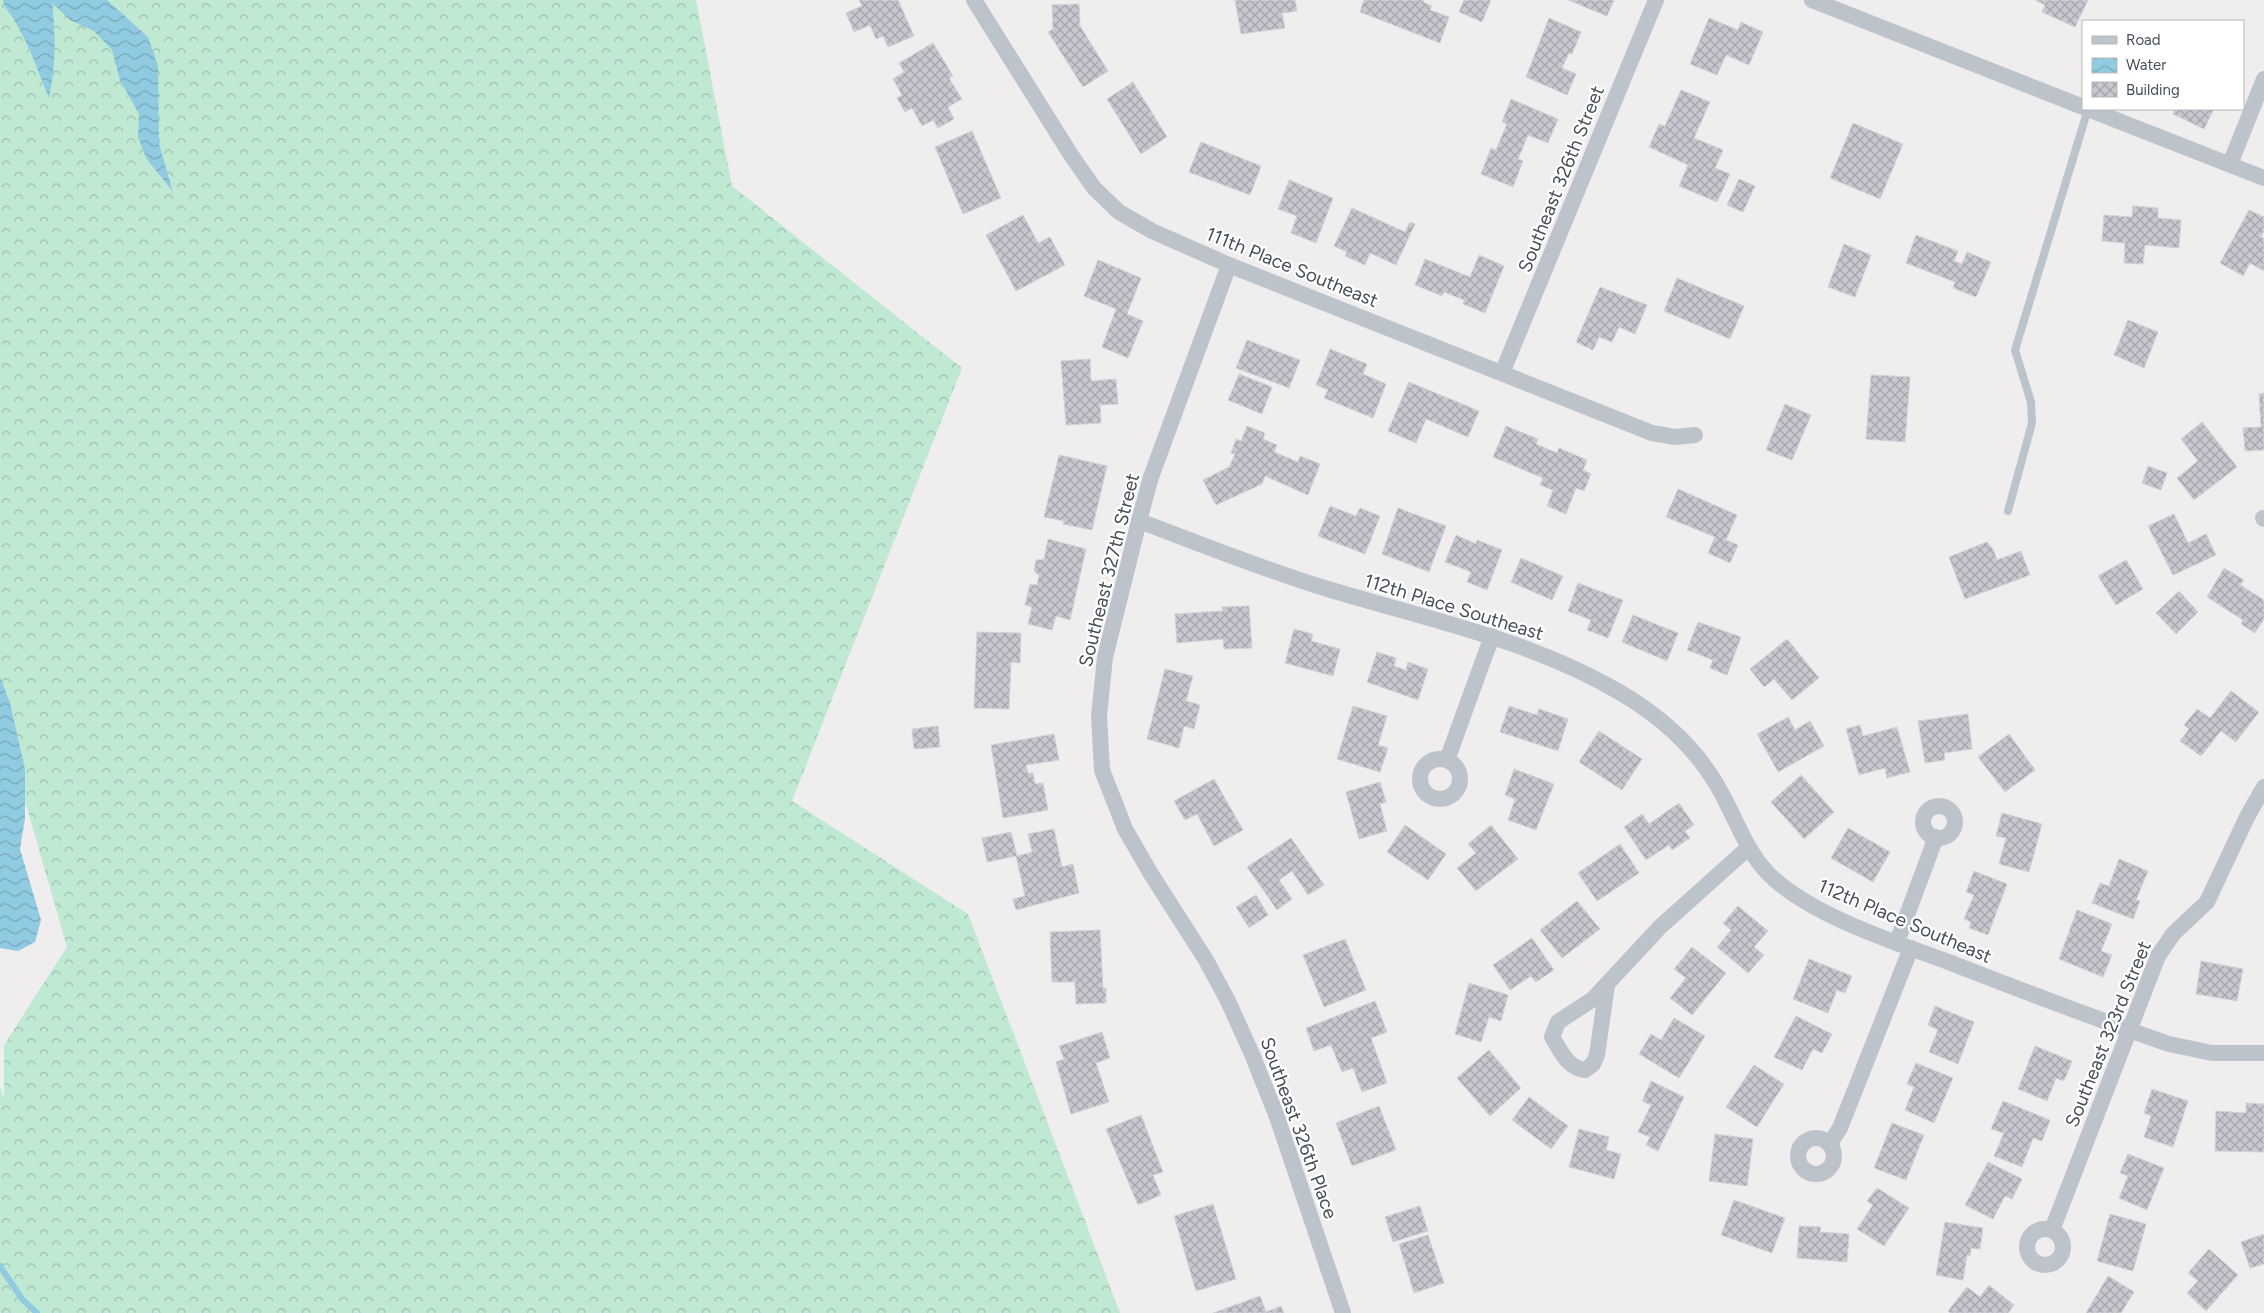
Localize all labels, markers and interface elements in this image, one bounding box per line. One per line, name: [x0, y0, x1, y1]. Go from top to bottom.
legend: [2082, 20, 2244, 110]
text: Road: [2126, 31, 2161, 49]
text: Water: [2126, 56, 2166, 74]
text: Building: [2126, 81, 2180, 99]
street label: Southeast 326th Street: [1513, 82, 1609, 276]
street label: 111th Place Southeast: [1203, 222, 1381, 312]
street label: Southeast 327th Street: [1074, 471, 1144, 669]
street label: 112th Place Southeast: [1362, 569, 1546, 645]
street label: 112th Place Southeast: [1815, 874, 1995, 968]
street label: Southeast 323rd Street: [2060, 938, 2156, 1130]
street label: Southeast 326th Place: [1255, 1034, 1343, 1222]

